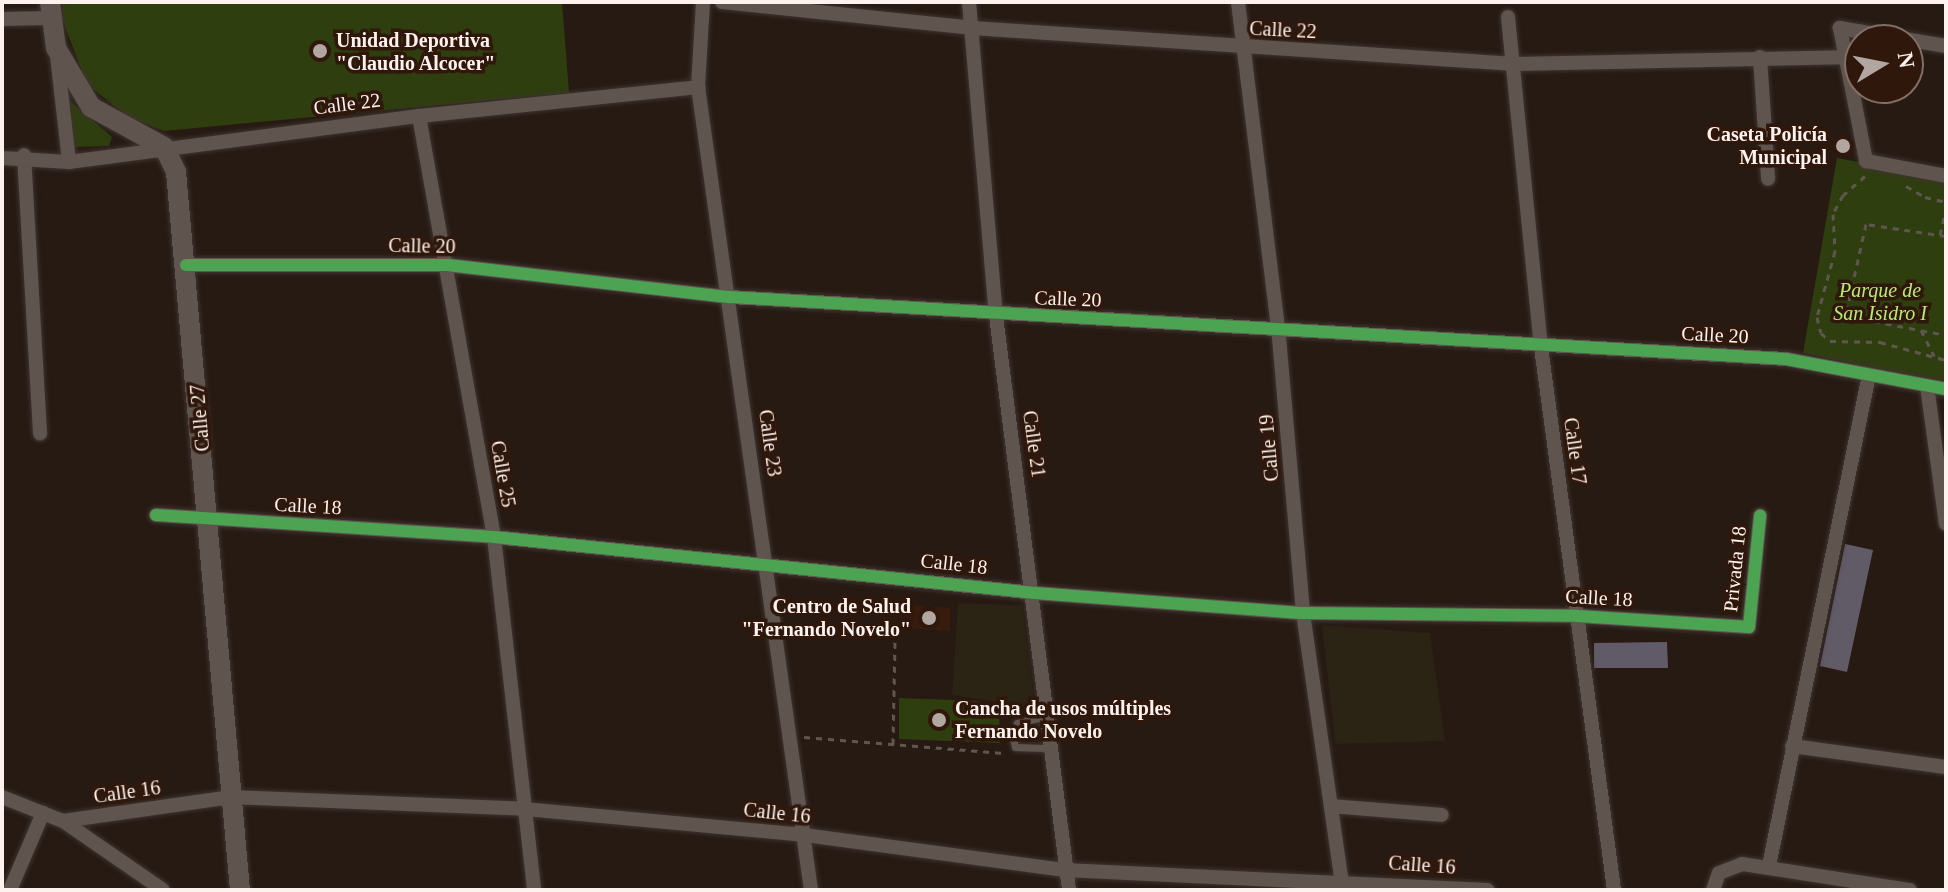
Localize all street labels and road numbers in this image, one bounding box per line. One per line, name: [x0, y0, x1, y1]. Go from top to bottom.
street label: Calle 22: [1249, 16, 1317, 44]
street label: Calle 22: [312, 88, 382, 120]
street label: Calle 20: [388, 233, 456, 259]
street label: Calle 20: [1034, 286, 1102, 312]
street label: Calle 20: [1681, 321, 1749, 349]
street label: Calle 27: [185, 383, 215, 453]
street label: Calle 23: [753, 408, 787, 478]
street label: Calle 21: [1017, 409, 1051, 479]
street label: Calle 19: [1254, 413, 1284, 483]
street label: Calle 17: [1558, 416, 1592, 486]
street label: Calle 25: [485, 439, 521, 509]
street label: Calle 18: [274, 492, 342, 520]
street label: Privada 18: [1719, 525, 1751, 613]
street label: Calle 18: [919, 549, 989, 579]
street label: Calle 18: [1565, 584, 1633, 612]
street label: Calle 16: [92, 775, 162, 809]
street label: Calle 16: [742, 798, 812, 828]
street label: Calle 16: [1388, 851, 1456, 879]

